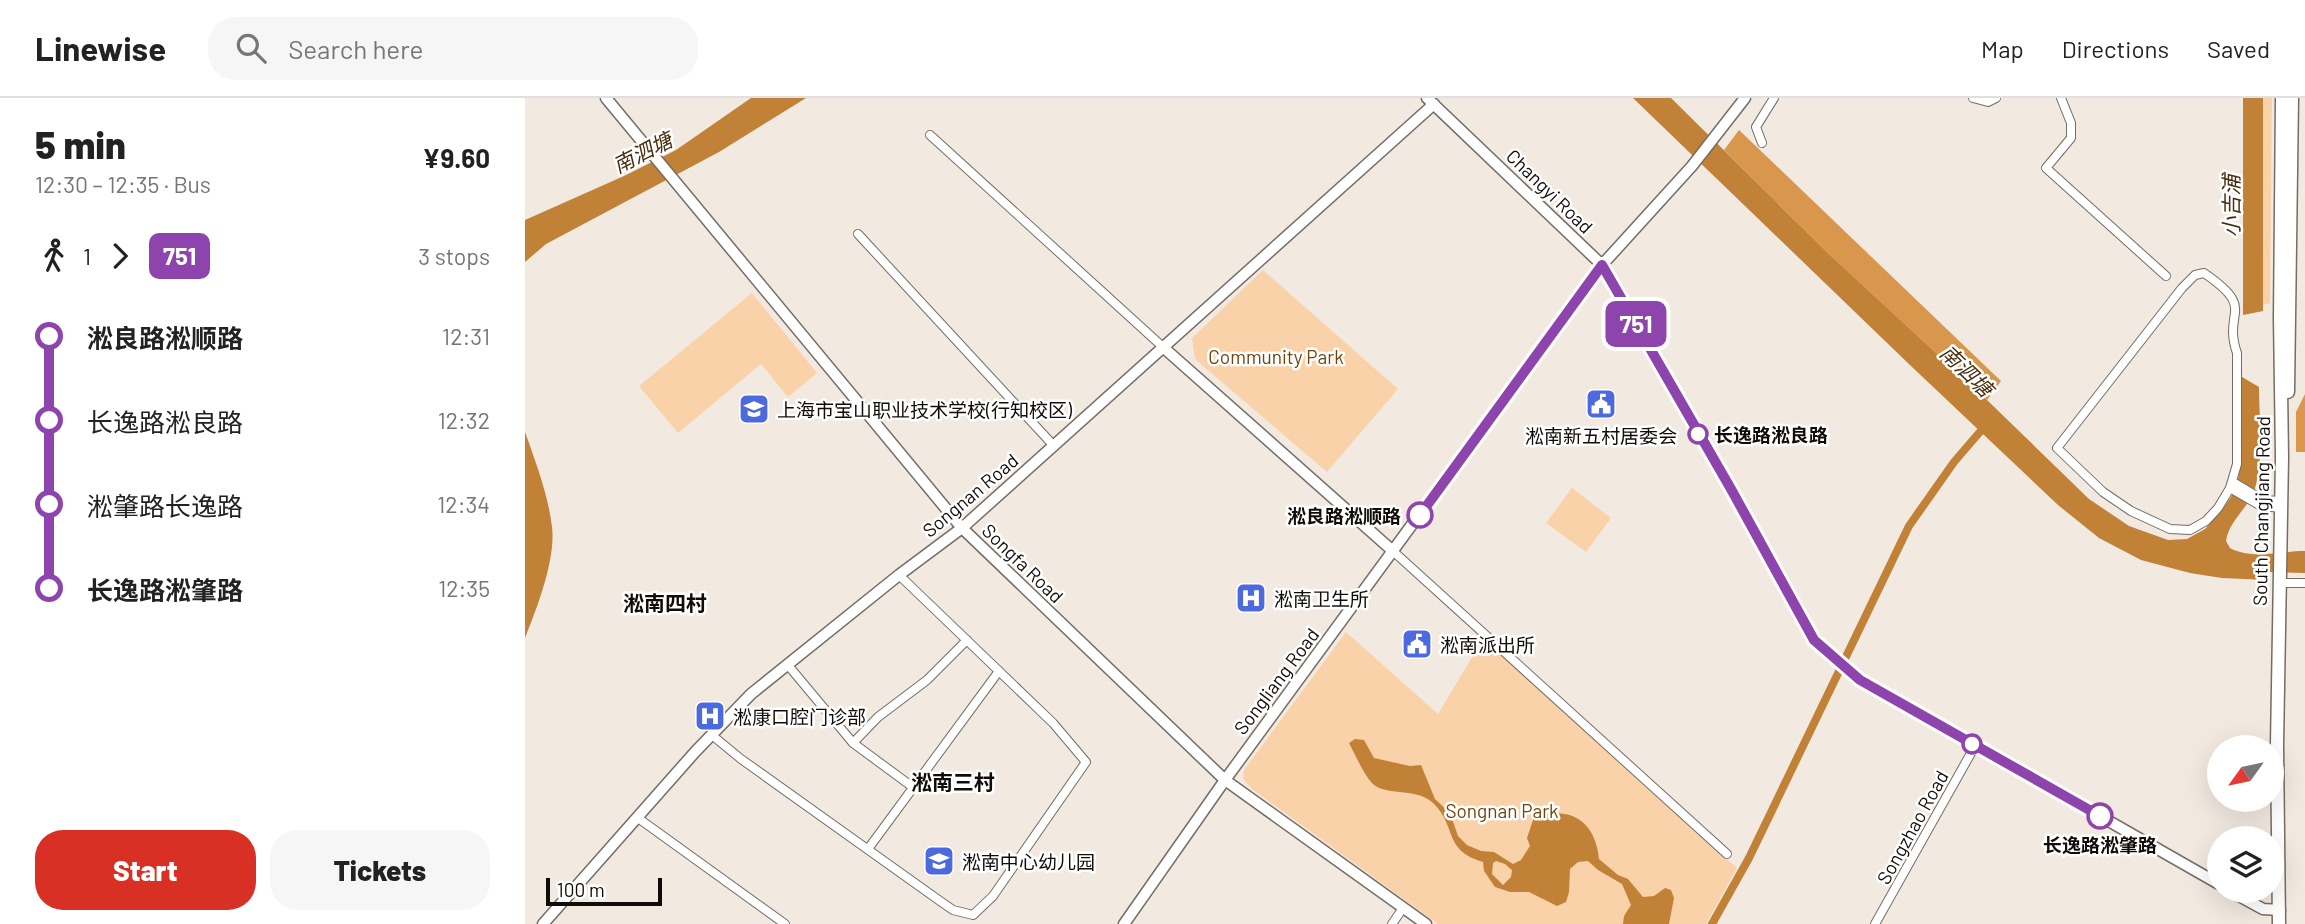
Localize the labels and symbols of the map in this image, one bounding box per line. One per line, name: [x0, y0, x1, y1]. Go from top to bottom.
water label: 南泗塘: [608, 125, 678, 177]
street label: Changyi Road: [1502, 144, 1598, 238]
water label: 小吉浦: [2218, 172, 2243, 238]
line badge: 751: [1596, 301, 1676, 347]
water label: 南泗塘: [1936, 339, 2001, 403]
park label: Community Park: [1208, 345, 1344, 368]
public building icon: 淞南新五村居委会: [1584, 387, 1618, 421]
school or university icon: 上海市宝山职业技术学校(行知校区): [737, 392, 771, 426]
place label: 上海市宝山职业技术学校(行知校区): [777, 398, 1073, 421]
street label: South Changjiang Road: [2248, 416, 2274, 606]
place label: 长逸路淞良路: [1714, 423, 1828, 446]
place label: 淞南新五村居委会: [1525, 424, 1677, 447]
marker: 长逸路淞良路: [1688, 424, 1708, 444]
street label: Songnan Road: [917, 448, 1023, 542]
marker: 淞良路淞顺路: [1407, 502, 1433, 528]
place label: 淞良路淞顺路: [1287, 504, 1401, 527]
street label: Songfa Road: [978, 519, 1068, 607]
hospital icon: 淞南卫生所: [1234, 581, 1268, 615]
place label: 淞南卫生所: [1274, 587, 1369, 610]
district label: 淞南四村: [623, 590, 707, 615]
street label: Songliang Road: [1229, 623, 1323, 739]
public building icon: 淞南派出所: [1400, 627, 1434, 661]
place label: 淞南派出所: [1440, 633, 1535, 656]
hospital icon: 淞康口腔门诊部: [693, 699, 727, 733]
place label: 淞康口腔门诊部: [733, 705, 866, 728]
unlabelled marker: [1962, 734, 1982, 754]
north arrow: [2207, 735, 2284, 812]
street label: Songzhao Road: [1871, 766, 1953, 888]
district label: 淞南三村: [911, 769, 995, 794]
park label: Songnan Park: [1445, 799, 1559, 822]
marker: 长逸路淞肇路: [2087, 803, 2113, 829]
place label: 长逸路淞肇路: [2043, 833, 2157, 856]
school or university icon: 淞南中心幼儿园: [922, 844, 956, 878]
place label: 淞南中心幼儿园: [962, 850, 1095, 873]
scale bar: [546, 875, 661, 907]

